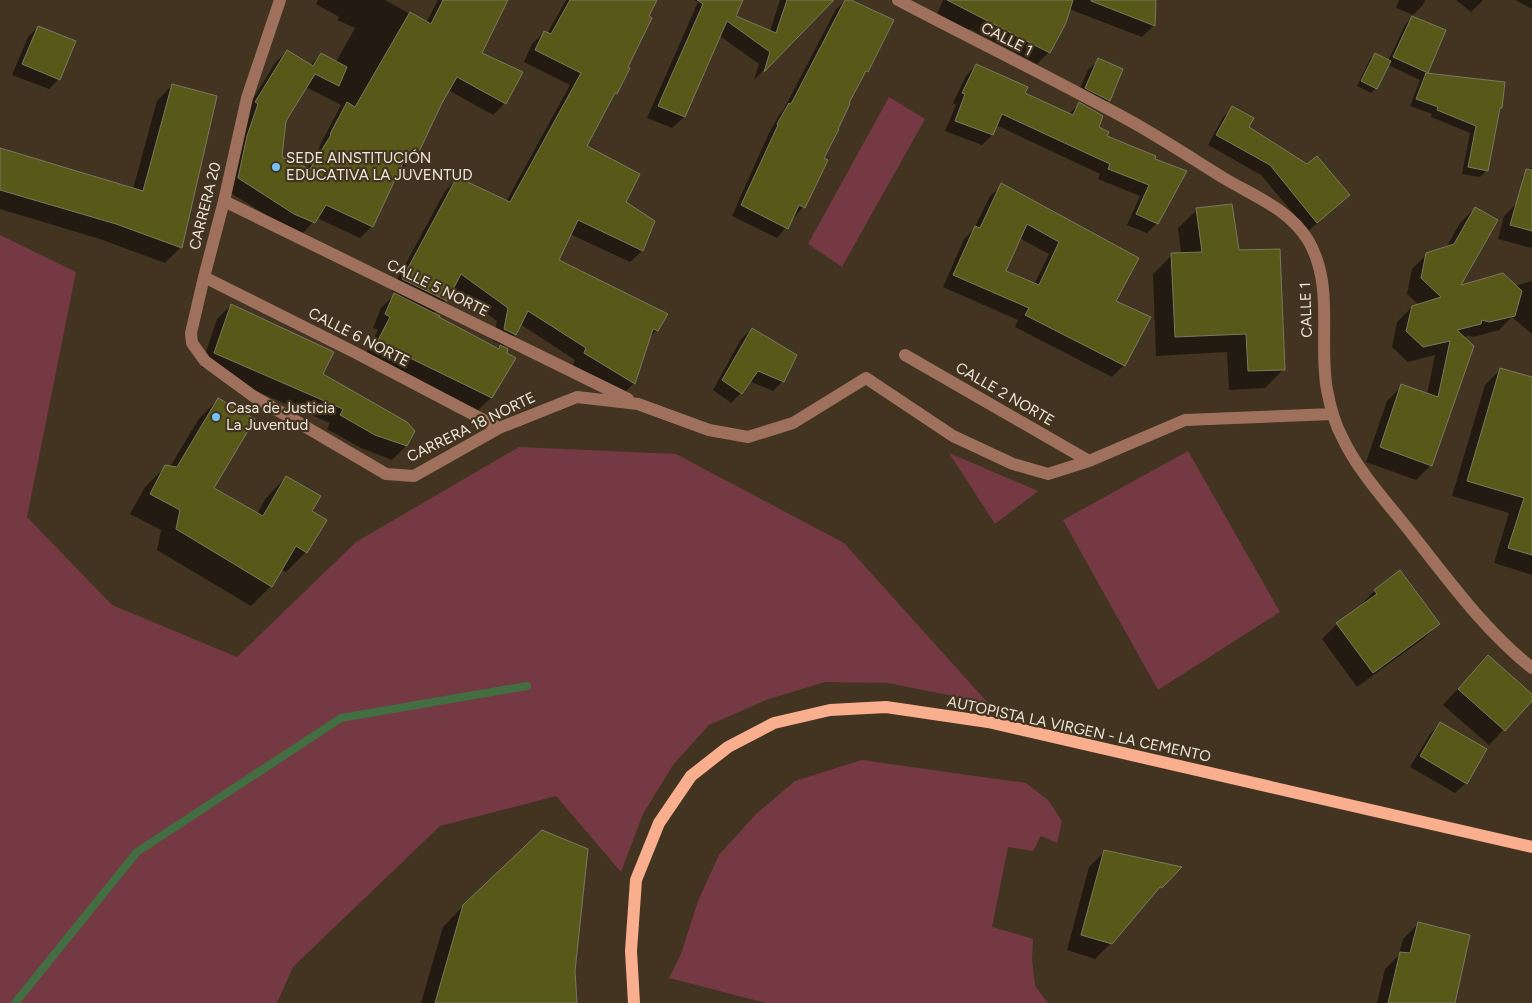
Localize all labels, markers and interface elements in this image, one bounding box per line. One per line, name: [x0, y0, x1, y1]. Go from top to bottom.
street label: CALLE 1: [978, 18, 1036, 60]
place label: SEDE AINSTITUCIÓN EDUCATIVA LA JUVENTUD: [286, 149, 472, 184]
street label: CARRERA 20: [185, 160, 225, 252]
marker: SEDE AINSTITUCIÓN EDUCATIVA LA JUVENTUD: [270, 161, 282, 173]
street label: CALLE 5 NORTE: [384, 256, 492, 320]
street label: CALLE 1: [1296, 282, 1316, 338]
street label: CALLE 6 NORTE: [305, 304, 413, 370]
street label: CALLE 2 NORTE: [952, 358, 1058, 430]
street label: CARRERA 18 NORTE: [404, 388, 538, 466]
place label: Casa de Justicia La Juventud: [226, 399, 335, 434]
marker: Casa de Justicia La Juventud: [210, 411, 222, 423]
street label: AUTOPISTA LA VIRGEN - LA CEMENTO: [945, 692, 1213, 766]

